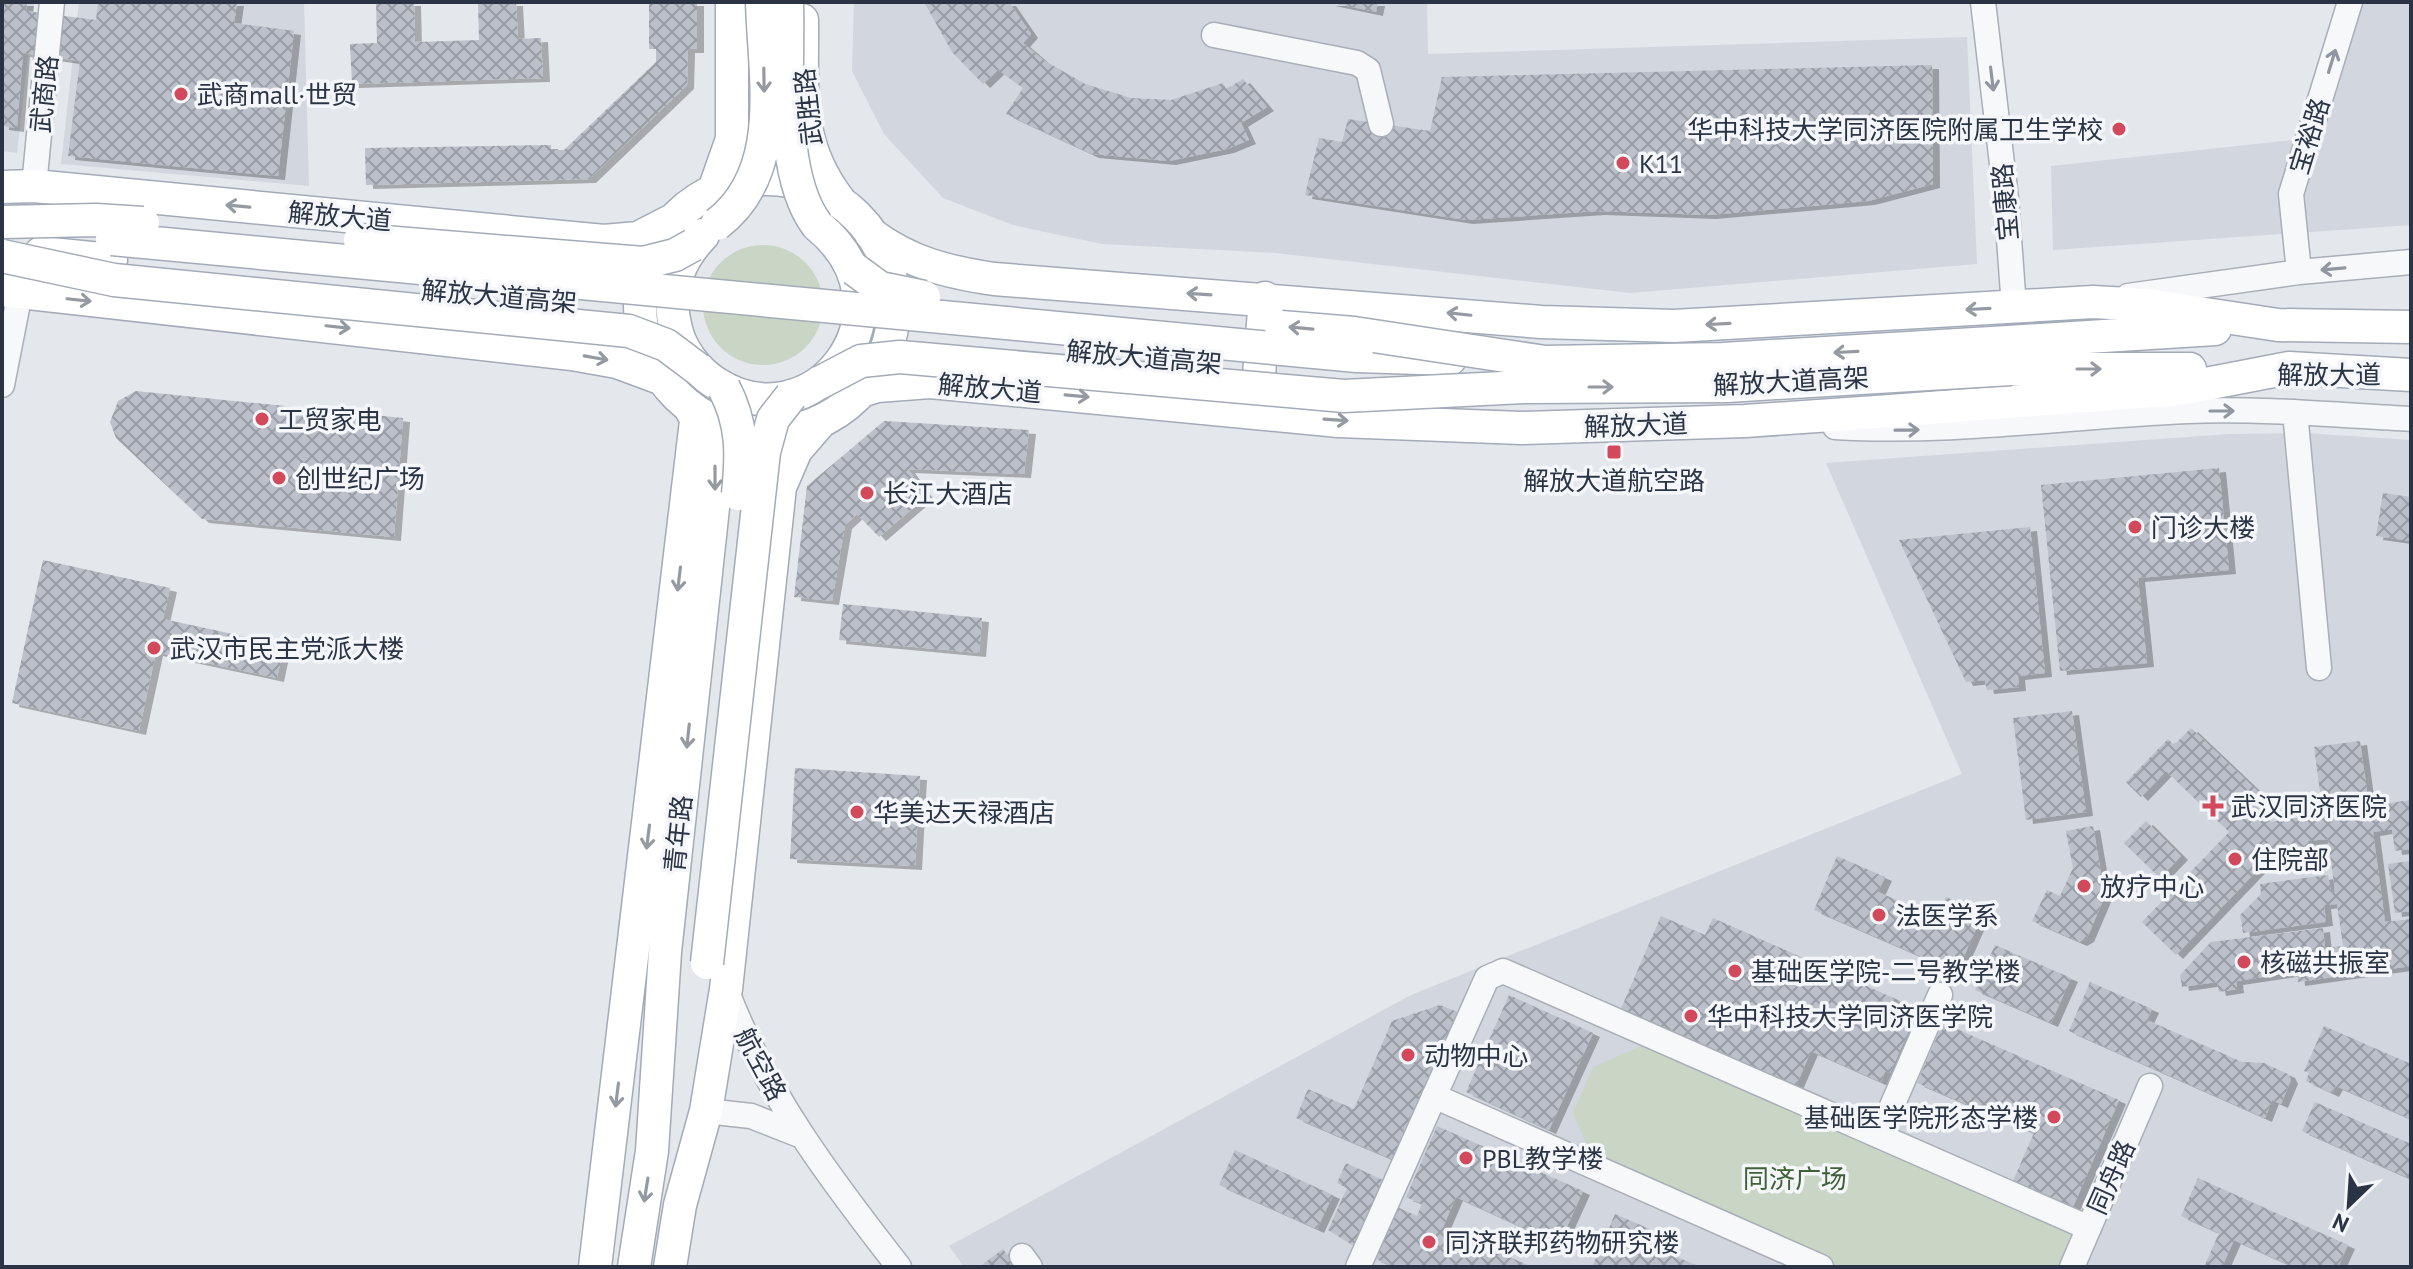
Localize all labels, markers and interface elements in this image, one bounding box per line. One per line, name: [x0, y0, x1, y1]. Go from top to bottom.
one-way arrow: [2326, 49, 2340, 74]
street label: 武商路: [24, 53, 64, 135]
one-way arrow: [756, 66, 771, 93]
street label: 武胜路: [788, 66, 828, 148]
one-way arrow: [1985, 66, 2000, 92]
place label: 武商mall·世贸: [197, 78, 357, 111]
marker: 武商mall·世贸: [172, 85, 190, 103]
street label: 宝裕路: [2282, 94, 2336, 178]
place label: 华中科技大学同济医院附属卫生学校: [1687, 113, 2103, 146]
marker: 华中科技大学同济医院附属卫生学校: [2110, 120, 2128, 138]
place label: K11: [1639, 147, 1683, 180]
marker: K11: [1614, 154, 1632, 172]
street label: 宝康路: [1985, 162, 2025, 242]
street label: 解放大道: [287, 195, 393, 237]
one-way arrow: [225, 198, 252, 213]
one-way arrow: [2320, 262, 2347, 277]
street label: 解放大道高架: [420, 273, 578, 319]
one-way arrow: [1186, 286, 1213, 301]
one-way arrow: [65, 292, 92, 307]
one-way arrow: [1965, 302, 1992, 317]
one-way arrow: [1446, 306, 1473, 321]
one-way arrow: [1705, 317, 1732, 332]
one-way arrow: [324, 320, 351, 335]
one-way arrow: [1288, 321, 1315, 336]
street label: 解放大道高架: [1065, 334, 1223, 380]
one-way arrow: [1833, 345, 1860, 360]
one-way arrow: [583, 352, 608, 367]
street label: 解放大道: [2277, 358, 2381, 391]
street label: 解放大道高架: [1712, 360, 1870, 402]
one-way arrow: [2075, 361, 2102, 377]
street label: 解放大道: [937, 367, 1043, 409]
one-way arrow: [1587, 379, 1614, 395]
one-way arrow: [1064, 389, 1090, 404]
place label: 工贸家电: [278, 403, 382, 436]
one-way arrow: [2208, 403, 2235, 419]
street label: 解放大道: [1583, 407, 1689, 443]
marker: 工贸家电: [253, 410, 271, 428]
one-way arrow: [1322, 413, 1349, 428]
one-way arrow: [1893, 422, 1920, 437]
marker: 解放大道航空路: [1605, 443, 1623, 461]
place label: 创世纪广场: [295, 462, 425, 495]
one-way arrow: [707, 464, 723, 491]
place label: 解放大道航空路: [1523, 464, 1705, 497]
marker: 创世纪广场: [270, 469, 288, 487]
place label: 长江大酒店: [883, 477, 1013, 510]
marker: 长江大酒店: [858, 484, 876, 502]
place label: 门诊大楼: [2151, 511, 2255, 544]
marker: 门诊大楼: [2126, 518, 2144, 536]
one-way arrow: [671, 566, 686, 591]
place label: 武汉市民主党派大楼: [170, 632, 404, 665]
marker: 武汉市民主党派大楼: [145, 639, 163, 657]
one-way arrow: [681, 722, 696, 749]
place label: 武汉同济医院: [2231, 790, 2387, 823]
street label: 青年路: [658, 793, 698, 875]
marker: 武汉同济医院: [2202, 795, 2224, 817]
place label: 华美达天禄酒店: [873, 796, 1055, 829]
marker: 华美达天禄酒店: [848, 803, 866, 821]
one-way arrow: [640, 824, 655, 849]
place label: 住院部: [2251, 843, 2329, 876]
marker: 住院部: [2226, 850, 2244, 868]
place label: 放疗中心: [2100, 870, 2204, 903]
marker: 放疗中心: [2075, 877, 2093, 895]
place label: 法医学系: [1895, 899, 1999, 932]
marker: 法医学系: [1870, 906, 1888, 924]
place label: 核磁共振室: [2260, 946, 2390, 979]
marker: 核磁共振室: [2235, 953, 2253, 971]
place label: 基础医学院-二号教学楼: [1751, 955, 2020, 988]
marker: 基础医学院-二号教学楼: [1726, 962, 1744, 980]
place label: 华中科技大学同济医学院: [1707, 1000, 1993, 1033]
marker: 华中科技大学同济医学院: [1682, 1007, 1700, 1025]
street label: 航空路: [728, 1022, 794, 1106]
place label: 动物中心: [1424, 1039, 1528, 1072]
marker: 动物中心: [1399, 1046, 1417, 1064]
one-way arrow: [609, 1081, 624, 1108]
place label: 基础医学院形态学楼: [1804, 1101, 2038, 1134]
marker: 基础医学院形态学楼: [2045, 1108, 2063, 1126]
street label: 同舟路: [2080, 1135, 2142, 1219]
place label: PBL教学楼: [1482, 1142, 1603, 1175]
marker: PBL教学楼: [1457, 1149, 1475, 1167]
park label: 同济广场: [1743, 1162, 1847, 1195]
north arrow: [2309, 1165, 2389, 1245]
one-way arrow: [638, 1177, 653, 1202]
text: N: [2328, 1207, 2353, 1239]
place label: 同济联邦药物研究楼: [1445, 1226, 1679, 1259]
marker: 同济联邦药物研究楼: [1420, 1233, 1438, 1251]

